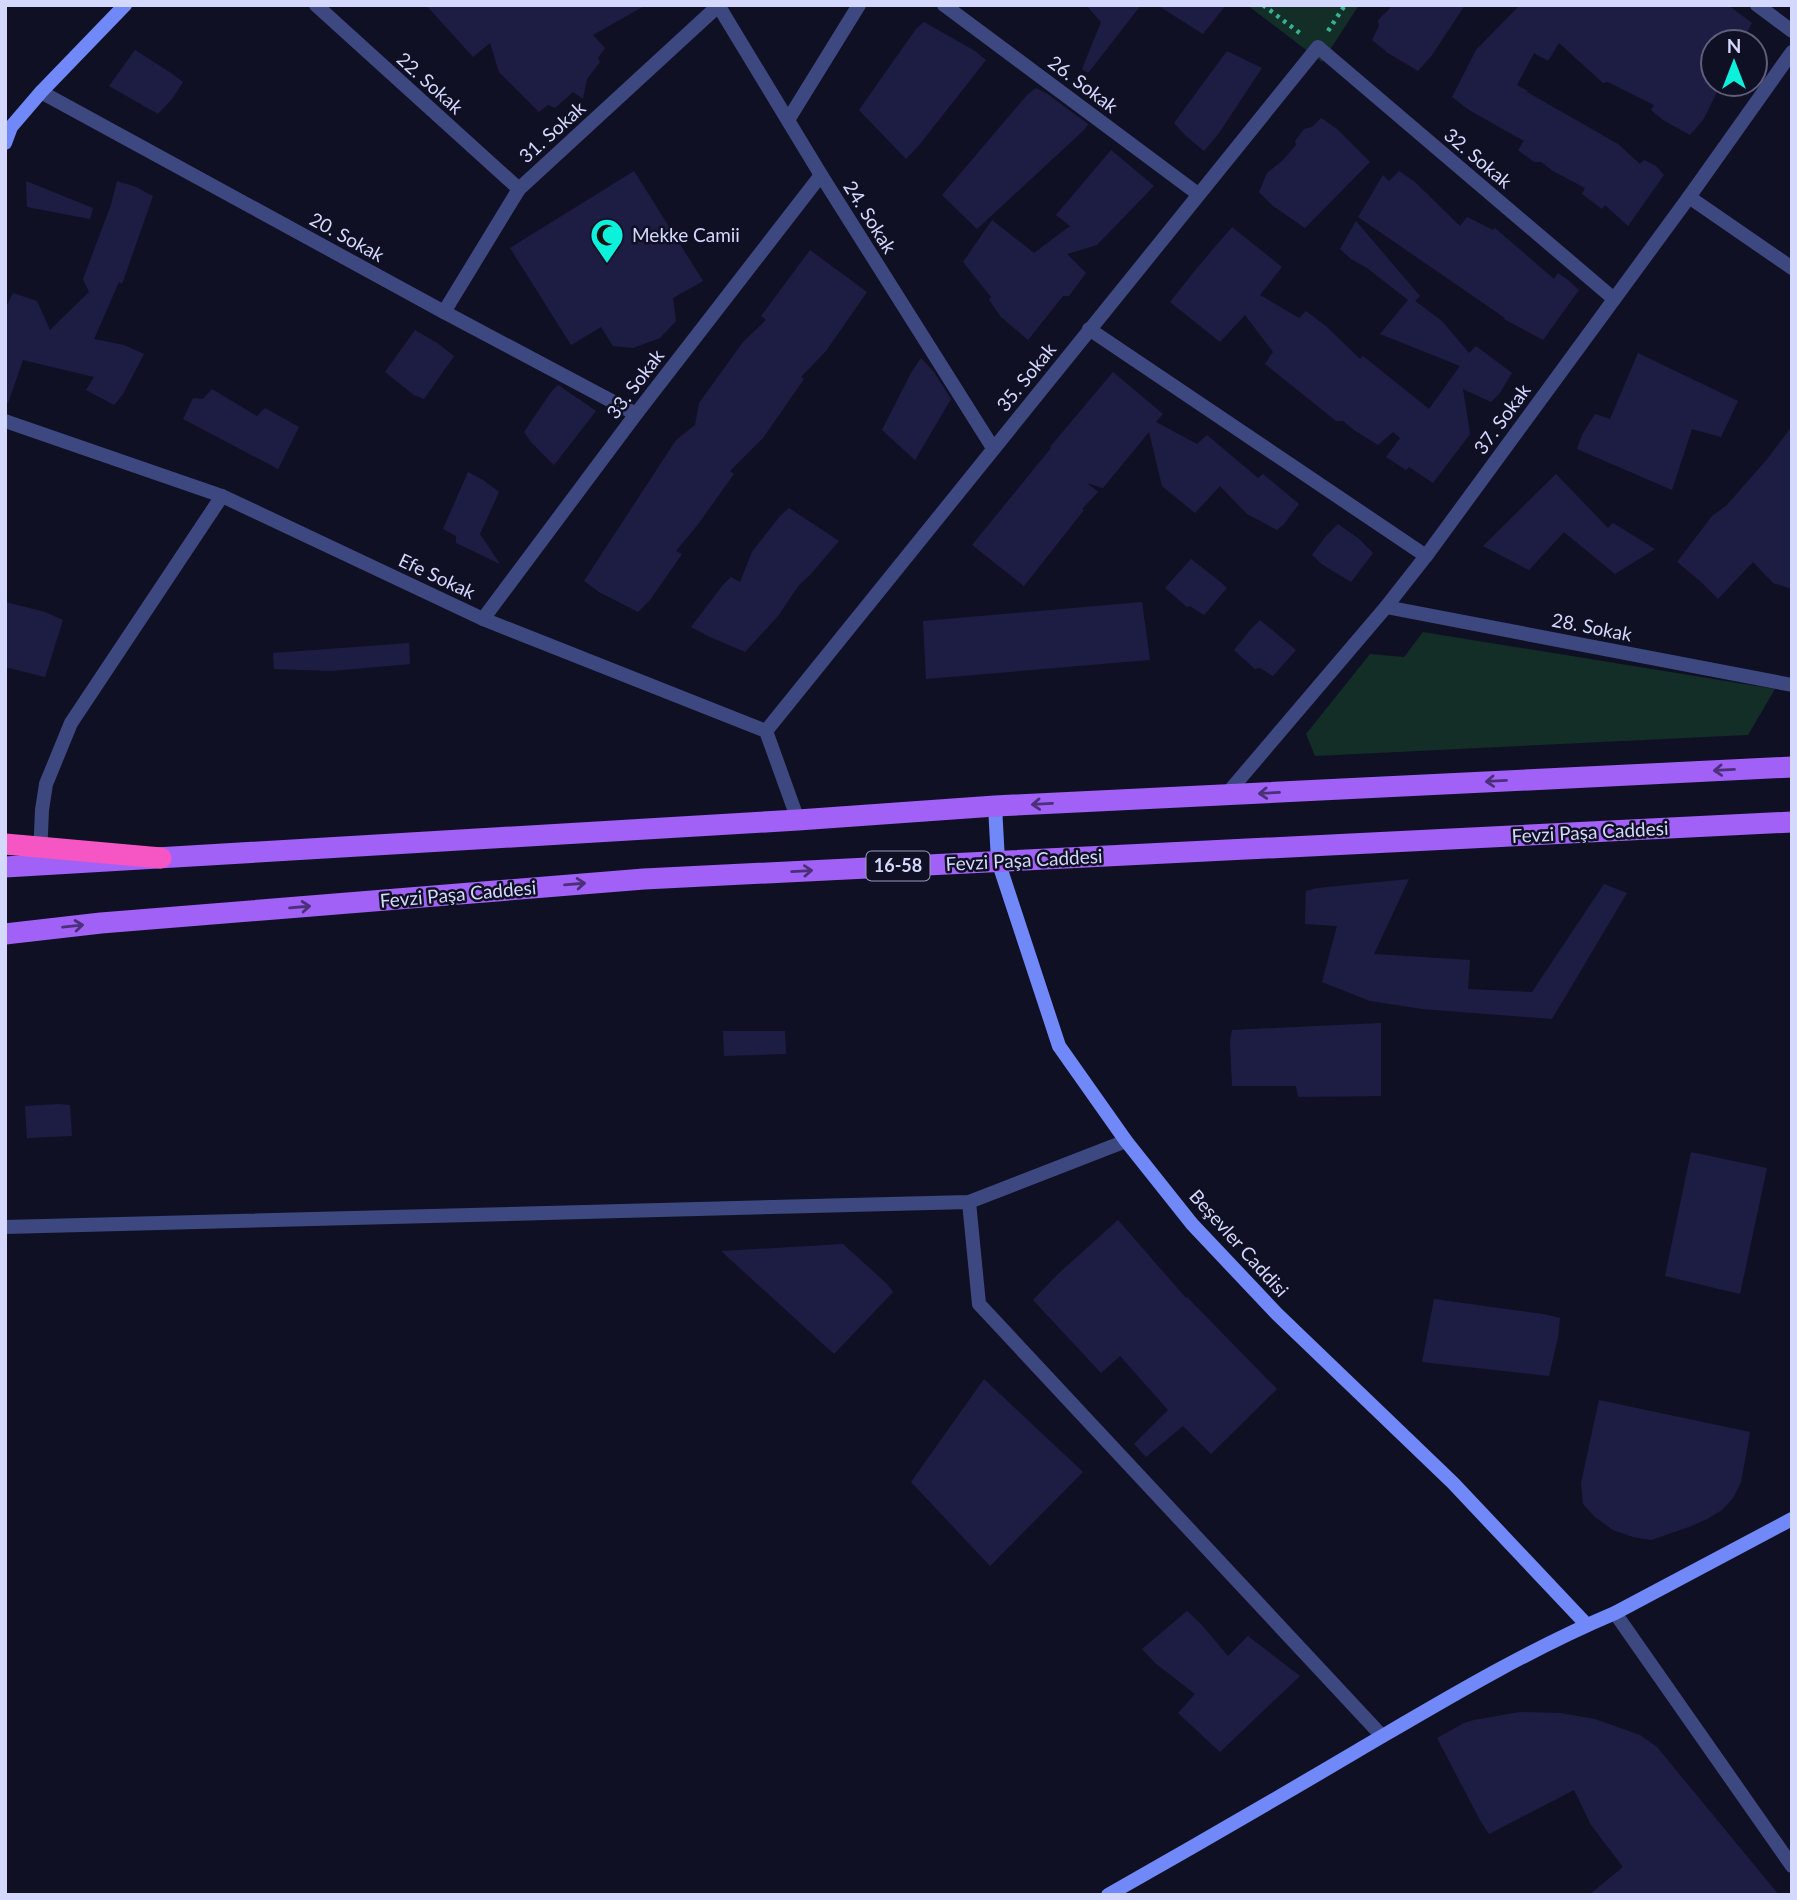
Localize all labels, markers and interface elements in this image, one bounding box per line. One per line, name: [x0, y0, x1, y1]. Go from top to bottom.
north arrow: [1699, 28, 1769, 98]
text: N: [1727, 34, 1741, 57]
street label: 22. Sokak: [392, 47, 468, 119]
street label: 26. Sokak: [1044, 50, 1123, 117]
street label: 31. Sokak: [514, 96, 590, 167]
street label: 32. Sokak: [1440, 123, 1517, 193]
street label: 24. Sokak: [839, 176, 902, 258]
street label: 20. Sokak: [306, 207, 389, 266]
mosque icon: Mekke Camii: [588, 216, 626, 265]
place label: Mekke Camii: [632, 223, 740, 246]
street label: 35. Sokak: [991, 338, 1060, 415]
street label: 33. Sokak: [601, 344, 668, 423]
street label: 37. Sokak: [1468, 379, 1535, 458]
street label: Efe Sokak: [395, 548, 479, 603]
street label: 28. Sokak: [1550, 607, 1634, 646]
one-way arrow: [1712, 764, 1735, 777]
one-way arrow: [1486, 775, 1508, 788]
one-way arrow: [1258, 786, 1281, 799]
one-way arrow: [1031, 798, 1054, 811]
street label: Fevzi Paşa Caddesi: [1511, 816, 1669, 847]
street label: Fevzi Paşa Caddesi: [945, 844, 1103, 875]
road number: 16-58: [866, 852, 930, 880]
one-way arrow: [791, 864, 813, 877]
street label: Fevzi Paşa Caddesi: [379, 875, 537, 912]
one-way arrow: [564, 877, 586, 890]
one-way arrow: [288, 900, 311, 913]
one-way arrow: [61, 920, 84, 933]
street label: Beşevler Caddisi: [1185, 1184, 1294, 1301]

